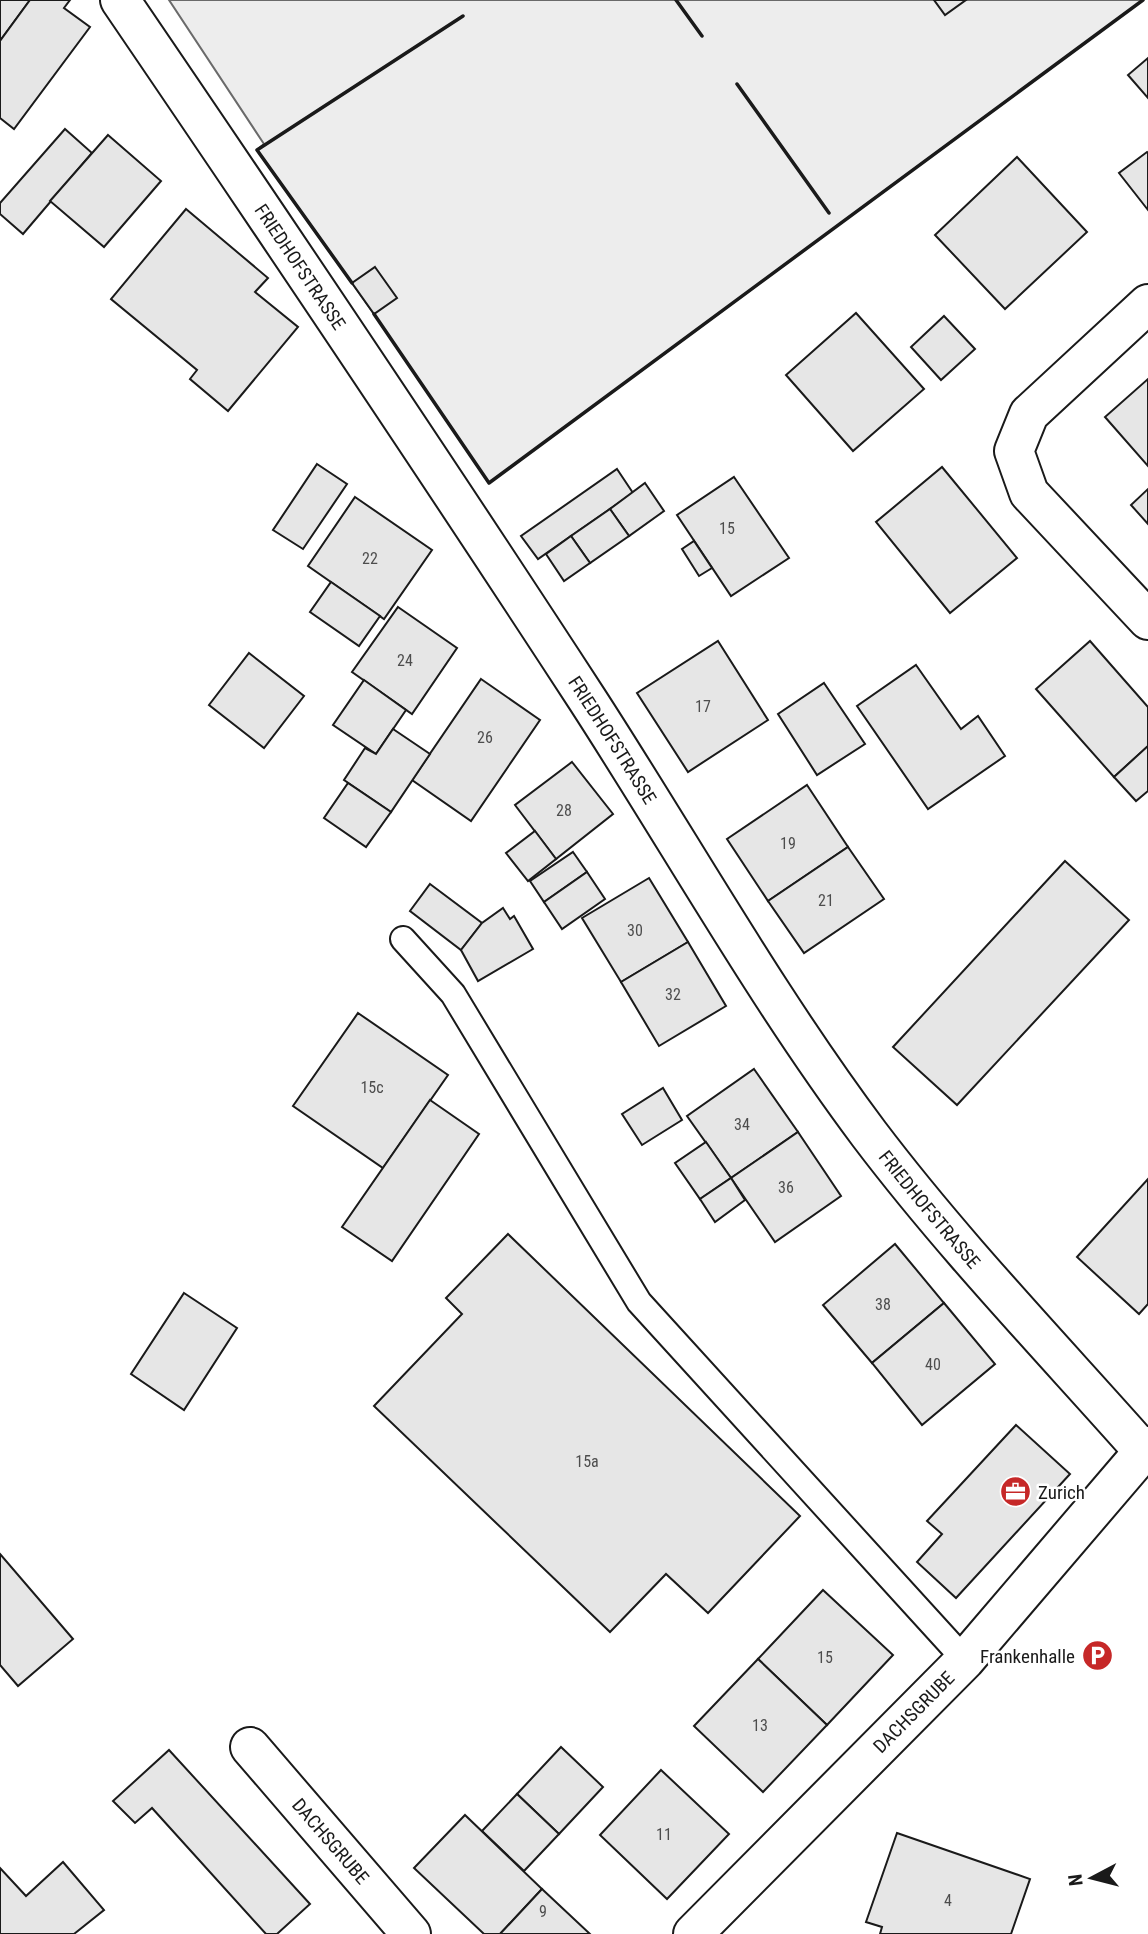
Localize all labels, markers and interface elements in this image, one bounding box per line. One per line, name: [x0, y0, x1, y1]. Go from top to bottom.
street label: FRIEDHOFSTRASSE: [250, 199, 351, 334]
house number: 15: [719, 519, 735, 538]
house number: 22: [362, 549, 378, 568]
house number: 24: [397, 651, 413, 670]
street label: FRIEDHOFSTRASSE: [564, 672, 662, 808]
house number: 17: [695, 697, 711, 716]
house number: 26: [477, 728, 493, 747]
house number: 28: [556, 801, 572, 820]
house number: 19: [780, 834, 796, 853]
house number: 21: [818, 891, 834, 910]
house number: 30: [627, 921, 643, 940]
house number: 32: [665, 985, 681, 1004]
house number: 15c: [360, 1078, 384, 1097]
house number: 34: [734, 1115, 750, 1134]
street label: FRIEDHOFSTRASSE: [874, 1146, 986, 1273]
house number: 36: [778, 1178, 794, 1197]
house number: 38: [875, 1295, 891, 1314]
house number: 40: [925, 1355, 941, 1374]
house number: 15a: [575, 1452, 599, 1471]
office icon: Zurich: [998, 1475, 1032, 1509]
place label: Zurich: [1038, 1481, 1085, 1504]
parking icon: Frankenhalle: [1081, 1639, 1115, 1673]
place label: Frankenhalle: [980, 1645, 1075, 1668]
house number: 15: [817, 1648, 833, 1667]
street label: DACHSGRUBE: [868, 1666, 959, 1758]
house number: 13: [752, 1716, 768, 1735]
street label: DACHSGRUBE: [288, 1793, 374, 1889]
house number: 11: [656, 1825, 672, 1844]
north arrow: [1057, 1843, 1127, 1913]
text: N: [1063, 1873, 1088, 1887]
house number: 4: [944, 1891, 952, 1910]
house number: 9: [539, 1902, 547, 1921]

